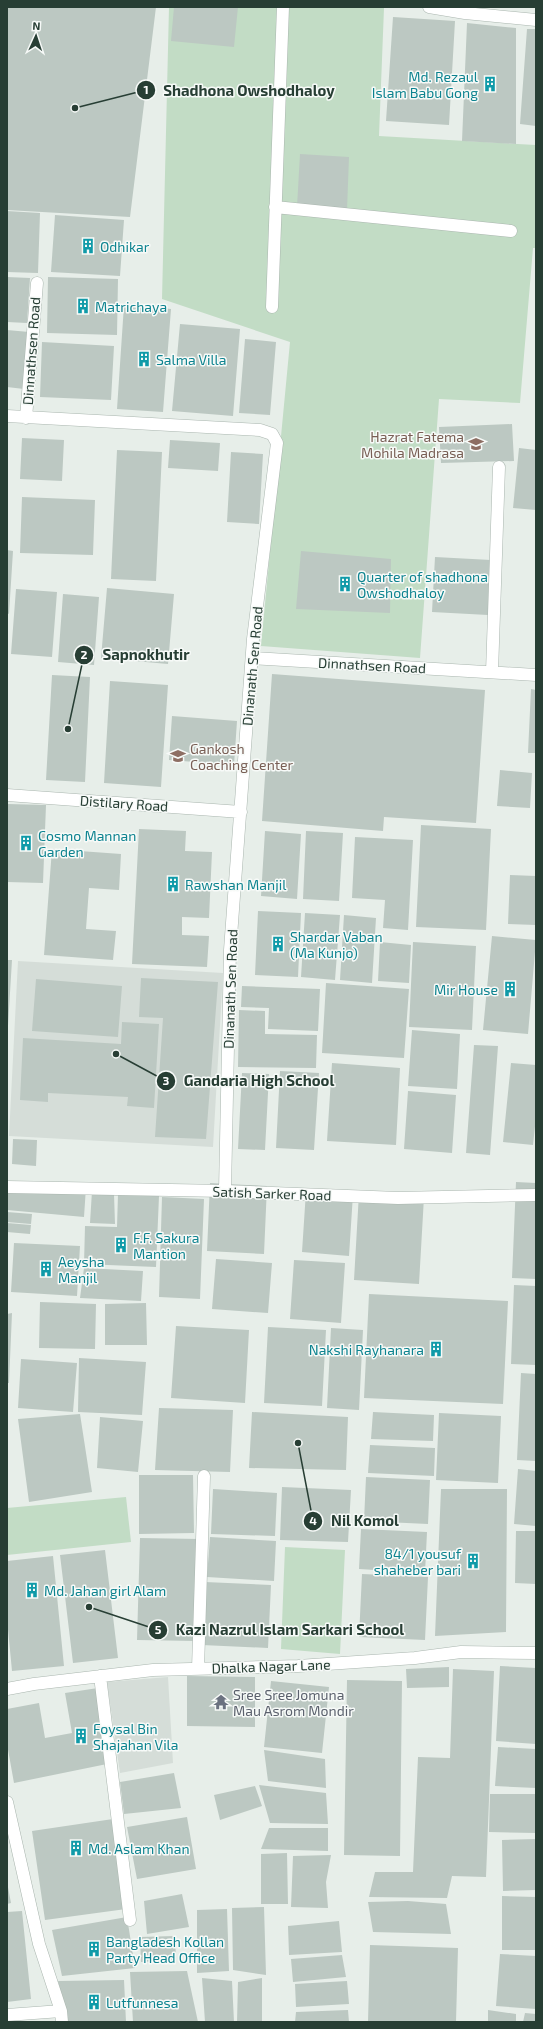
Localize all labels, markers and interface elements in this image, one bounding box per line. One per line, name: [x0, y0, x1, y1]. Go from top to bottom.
north arrow: [16, 16, 56, 56]
text: N: [32, 19, 41, 32]
place label: Md. Rezaul Islam Babu Gong: [372, 68, 479, 101]
building icon: Md. Rezaul Islam Babu Gong: [481, 75, 499, 93]
callout: Shadhona Owshodhaloy: [136, 77, 343, 104]
text: Shadhona Owshodhaloy: [163, 81, 335, 100]
text: 1: [143, 82, 149, 96]
building icon: Odhikar: [79, 237, 97, 255]
place label: Odhikar: [100, 238, 150, 255]
street label: Dinnathsen Road: [19, 296, 43, 406]
building icon: Matrichaya: [74, 297, 92, 315]
place label: Matrichaya: [95, 298, 167, 315]
building icon: Salma Villa: [135, 350, 153, 368]
place label: Salma Villa: [156, 351, 226, 368]
place label: Hazrat Fatema Mohila Madrasa: [361, 428, 464, 461]
school or university icon: Hazrat Fatema Mohila Madrasa: [467, 435, 485, 453]
place label: Quarter of shadhona Owshodhaloy: [357, 568, 488, 601]
building icon: Quarter of shadhona Owshodhaloy: [336, 575, 354, 593]
street label: Dinanath Sen Road: [238, 606, 266, 726]
callout: Sapnokhutir: [74, 641, 197, 668]
text: Sapnokhutir: [102, 645, 190, 663]
text: 2: [81, 647, 88, 661]
street label: Dinnathsen Road: [317, 654, 427, 676]
place label: Gankosh Coaching Center: [190, 740, 294, 773]
school or university icon: Gankosh Coaching Center: [169, 747, 187, 765]
street label: Distilary Road: [79, 791, 169, 815]
place label: Cosmo Mannan Garden: [38, 827, 136, 860]
building icon: Cosmo Mannan Garden: [17, 834, 35, 852]
building icon: Rawshan Manjil: [164, 875, 182, 893]
place label: Rawshan Manjil: [185, 876, 287, 893]
place label: Shardar Vaban (Ma Kunjo): [290, 928, 383, 961]
street label: Dinanath Sen Road: [219, 929, 241, 1049]
building icon: Shardar Vaban (Ma Kunjo): [269, 935, 287, 953]
building icon: Mir House: [501, 980, 519, 998]
place label: Mir House: [434, 981, 498, 998]
callout: Gandaria High School: [156, 1067, 343, 1094]
text: Gandaria High School: [184, 1071, 334, 1089]
text: 3: [163, 1073, 170, 1087]
street label: Satish Sarker Road: [212, 1182, 332, 1204]
place label: F.F. Sakura Mantion: [133, 1229, 199, 1262]
building icon: F.F. Sakura Mantion: [112, 1236, 130, 1254]
place label: Aeysha Manjil: [58, 1253, 105, 1286]
building icon: Aeysha Manjil: [37, 1260, 55, 1278]
building icon: Nakshi Rayhanara: [427, 1340, 445, 1358]
place label: Nakshi Rayhanara: [309, 1341, 424, 1358]
callout: Nil Komol: [303, 1507, 407, 1534]
text: Nil Komol: [331, 1511, 399, 1529]
text: 4: [309, 1513, 317, 1527]
place label: 84/1 yousuf shaheber bari: [374, 1545, 462, 1578]
building icon: 84/1 yousuf shaheber bari: [464, 1552, 482, 1570]
building icon: Md. Jahan girl Alam: [23, 1581, 41, 1599]
place label: Md. Jahan girl Alam: [44, 1582, 166, 1599]
callout: Kazi Nazrul Islam Sarkari School: [148, 1616, 413, 1643]
text: Kazi Nazrul Islam Sarkari School: [176, 1620, 404, 1638]
text: 5: [155, 1622, 162, 1636]
street label: Dhalka Nagar Lane: [211, 1655, 331, 1677]
place label: Sree Sree Jomuna Mau Asrom Mondir: [233, 1686, 354, 1719]
temple icon: Sree Sree Jomuna Mau Asrom Mondir: [212, 1693, 230, 1711]
place label: Foysal Bin Shajahan Vila: [93, 1720, 178, 1753]
building icon: Foysal Bin Shajahan Vila: [72, 1727, 90, 1745]
building icon: Md. Aslam Khan: [67, 1839, 85, 1857]
place label: Md. Aslam Khan: [88, 1840, 190, 1857]
place label: Bangladesh Kollan Party Head Office: [106, 1933, 224, 1966]
building icon: Bangladesh Kollan Party Head Office: [85, 1940, 103, 1958]
building icon: Lutfunnesa: [85, 1993, 103, 2011]
place label: Lutfunnesa: [106, 1994, 178, 2011]

